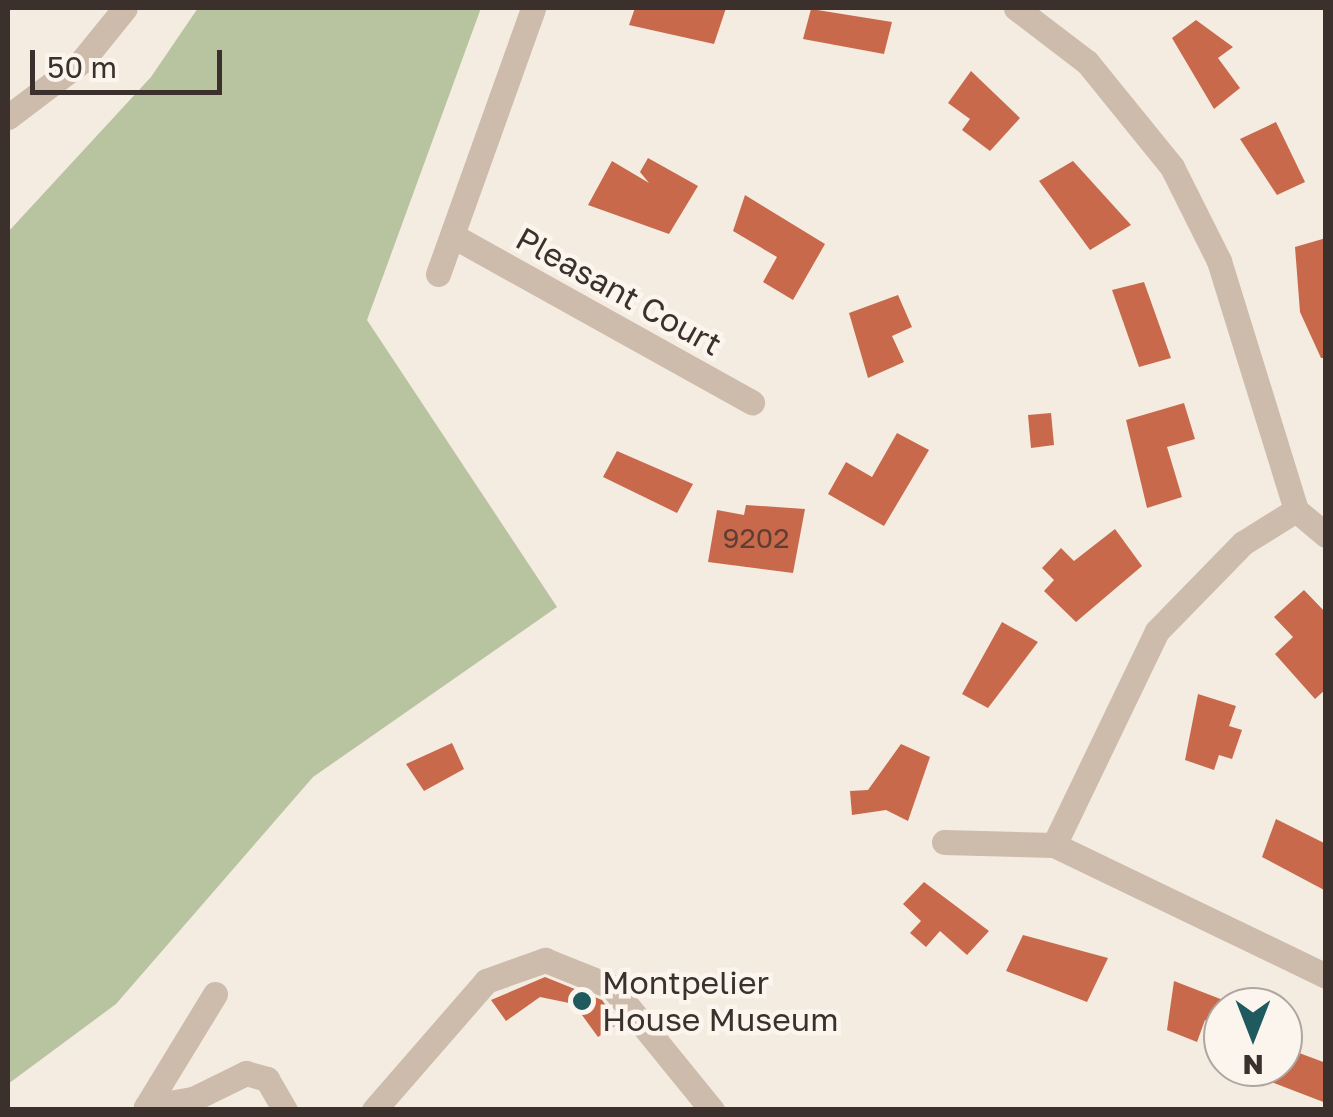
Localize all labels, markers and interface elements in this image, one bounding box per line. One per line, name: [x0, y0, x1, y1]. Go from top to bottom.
scale bar: [35, 30, 228, 92]
text: 50 m: [47, 49, 117, 85]
street label: Pleasant Court: [510, 219, 728, 363]
house number: 9202: [723, 521, 789, 555]
place label: Montpelier House Museum: [602, 964, 838, 1039]
north arrow: [1203, 987, 1303, 1087]
marker: Montpelier House Museum: [571, 990, 593, 1012]
text: N: [1242, 1049, 1264, 1082]

